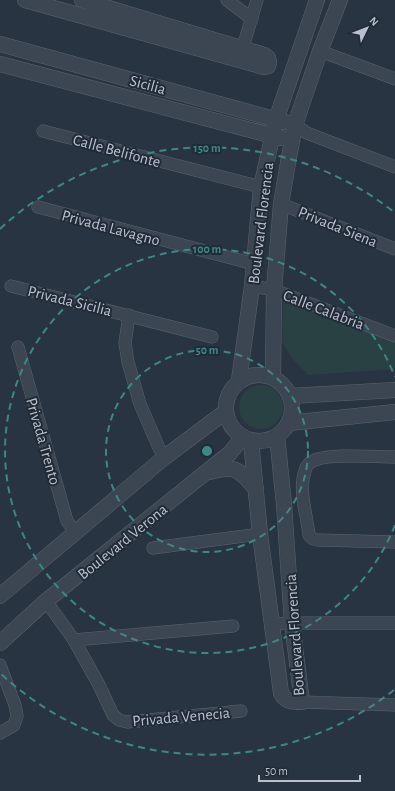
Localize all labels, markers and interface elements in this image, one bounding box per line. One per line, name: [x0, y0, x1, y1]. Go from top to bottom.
north arrow: [347, 8, 387, 48]
text: N: [367, 15, 381, 28]
street label: Sicilia: [128, 72, 168, 97]
street label: Calle Belifonte: [71, 132, 162, 170]
text: 150 m: [193, 142, 221, 154]
street label: Boulevard Florencia: [246, 161, 276, 285]
street label: Privada Siena: [296, 204, 379, 250]
street label: Privada Lavagno: [60, 207, 162, 249]
text: 100 m: [193, 243, 221, 255]
street label: Privada Sicilia: [26, 283, 113, 319]
street label: Calle Calabria: [281, 287, 366, 333]
text: 50 m: [196, 344, 219, 356]
street label: Privada Trento: [23, 396, 63, 487]
centre of rings: [200, 444, 214, 458]
street label: Boulevard Verona: [75, 501, 170, 583]
street label: Boulevard Florencia: [283, 573, 307, 697]
street label: Privada Venecia: [132, 705, 231, 729]
scale bar: [259, 757, 360, 783]
text: 50 m: [265, 765, 288, 777]

